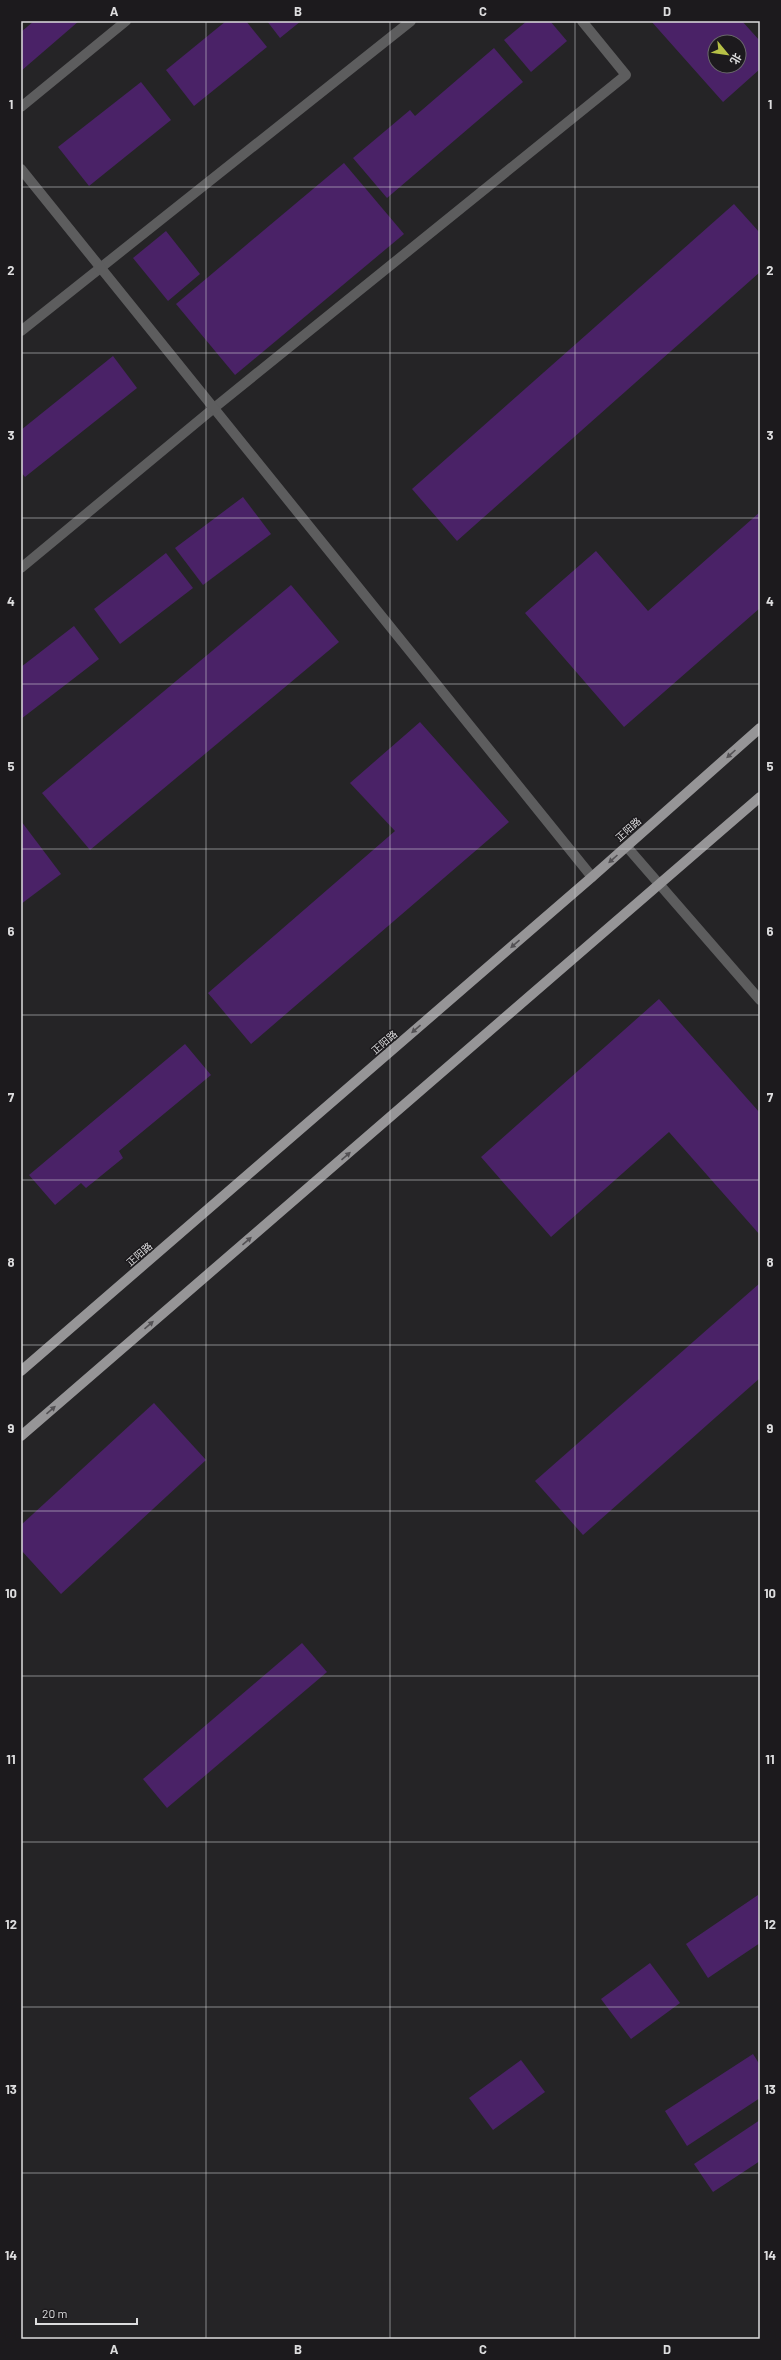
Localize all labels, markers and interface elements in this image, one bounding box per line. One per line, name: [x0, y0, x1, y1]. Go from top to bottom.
text: A: [110, 3, 119, 19]
text: B: [294, 3, 302, 19]
text: C: [479, 3, 487, 19]
text: D: [663, 3, 671, 19]
north arrow: [707, 34, 747, 74]
text: 北: [728, 51, 745, 67]
text: 1: [9, 96, 13, 112]
text: 1: [768, 96, 772, 112]
text: 2: [7, 262, 15, 278]
text: 2: [766, 262, 774, 278]
text: 3: [7, 427, 15, 443]
text: 3: [766, 427, 774, 443]
text: 4: [7, 593, 15, 609]
text: 4: [766, 593, 774, 609]
one-way arrow: [726, 749, 736, 759]
text: 5: [7, 758, 15, 774]
text: 5: [766, 758, 774, 774]
street label: 正阳路: [613, 815, 643, 843]
one-way arrow: [608, 854, 618, 864]
text: 6: [8, 923, 15, 939]
text: 6: [767, 923, 774, 939]
one-way arrow: [509, 940, 520, 949]
one-way arrow: [411, 1025, 422, 1034]
street label: 正阳路: [369, 1028, 399, 1056]
text: 7: [8, 1089, 15, 1105]
text: 7: [767, 1089, 774, 1105]
one-way arrow: [340, 1151, 351, 1160]
one-way arrow: [242, 1236, 253, 1245]
street label: 正阳路: [124, 1240, 154, 1268]
text: 8: [7, 1254, 15, 1270]
text: 8: [766, 1254, 774, 1270]
one-way arrow: [144, 1321, 154, 1330]
one-way arrow: [45, 1406, 56, 1415]
text: 9: [8, 1420, 15, 1436]
text: 9: [767, 1420, 774, 1436]
text: 10: [5, 1585, 17, 1601]
text: 10: [764, 1585, 776, 1601]
text: 11: [6, 1751, 16, 1767]
text: 11: [765, 1751, 775, 1767]
text: 12: [5, 1916, 17, 1932]
text: 12: [764, 1916, 776, 1932]
text: 13: [5, 2081, 17, 2097]
text: 13: [764, 2081, 776, 2097]
text: 14: [5, 2247, 17, 2263]
text: 14: [764, 2247, 776, 2263]
scale bar: [36, 2300, 137, 2326]
text: 20 m: [42, 2306, 68, 2320]
text: A: [110, 2341, 119, 2357]
text: B: [294, 2341, 302, 2357]
text: C: [479, 2341, 487, 2357]
text: D: [663, 2341, 671, 2357]

